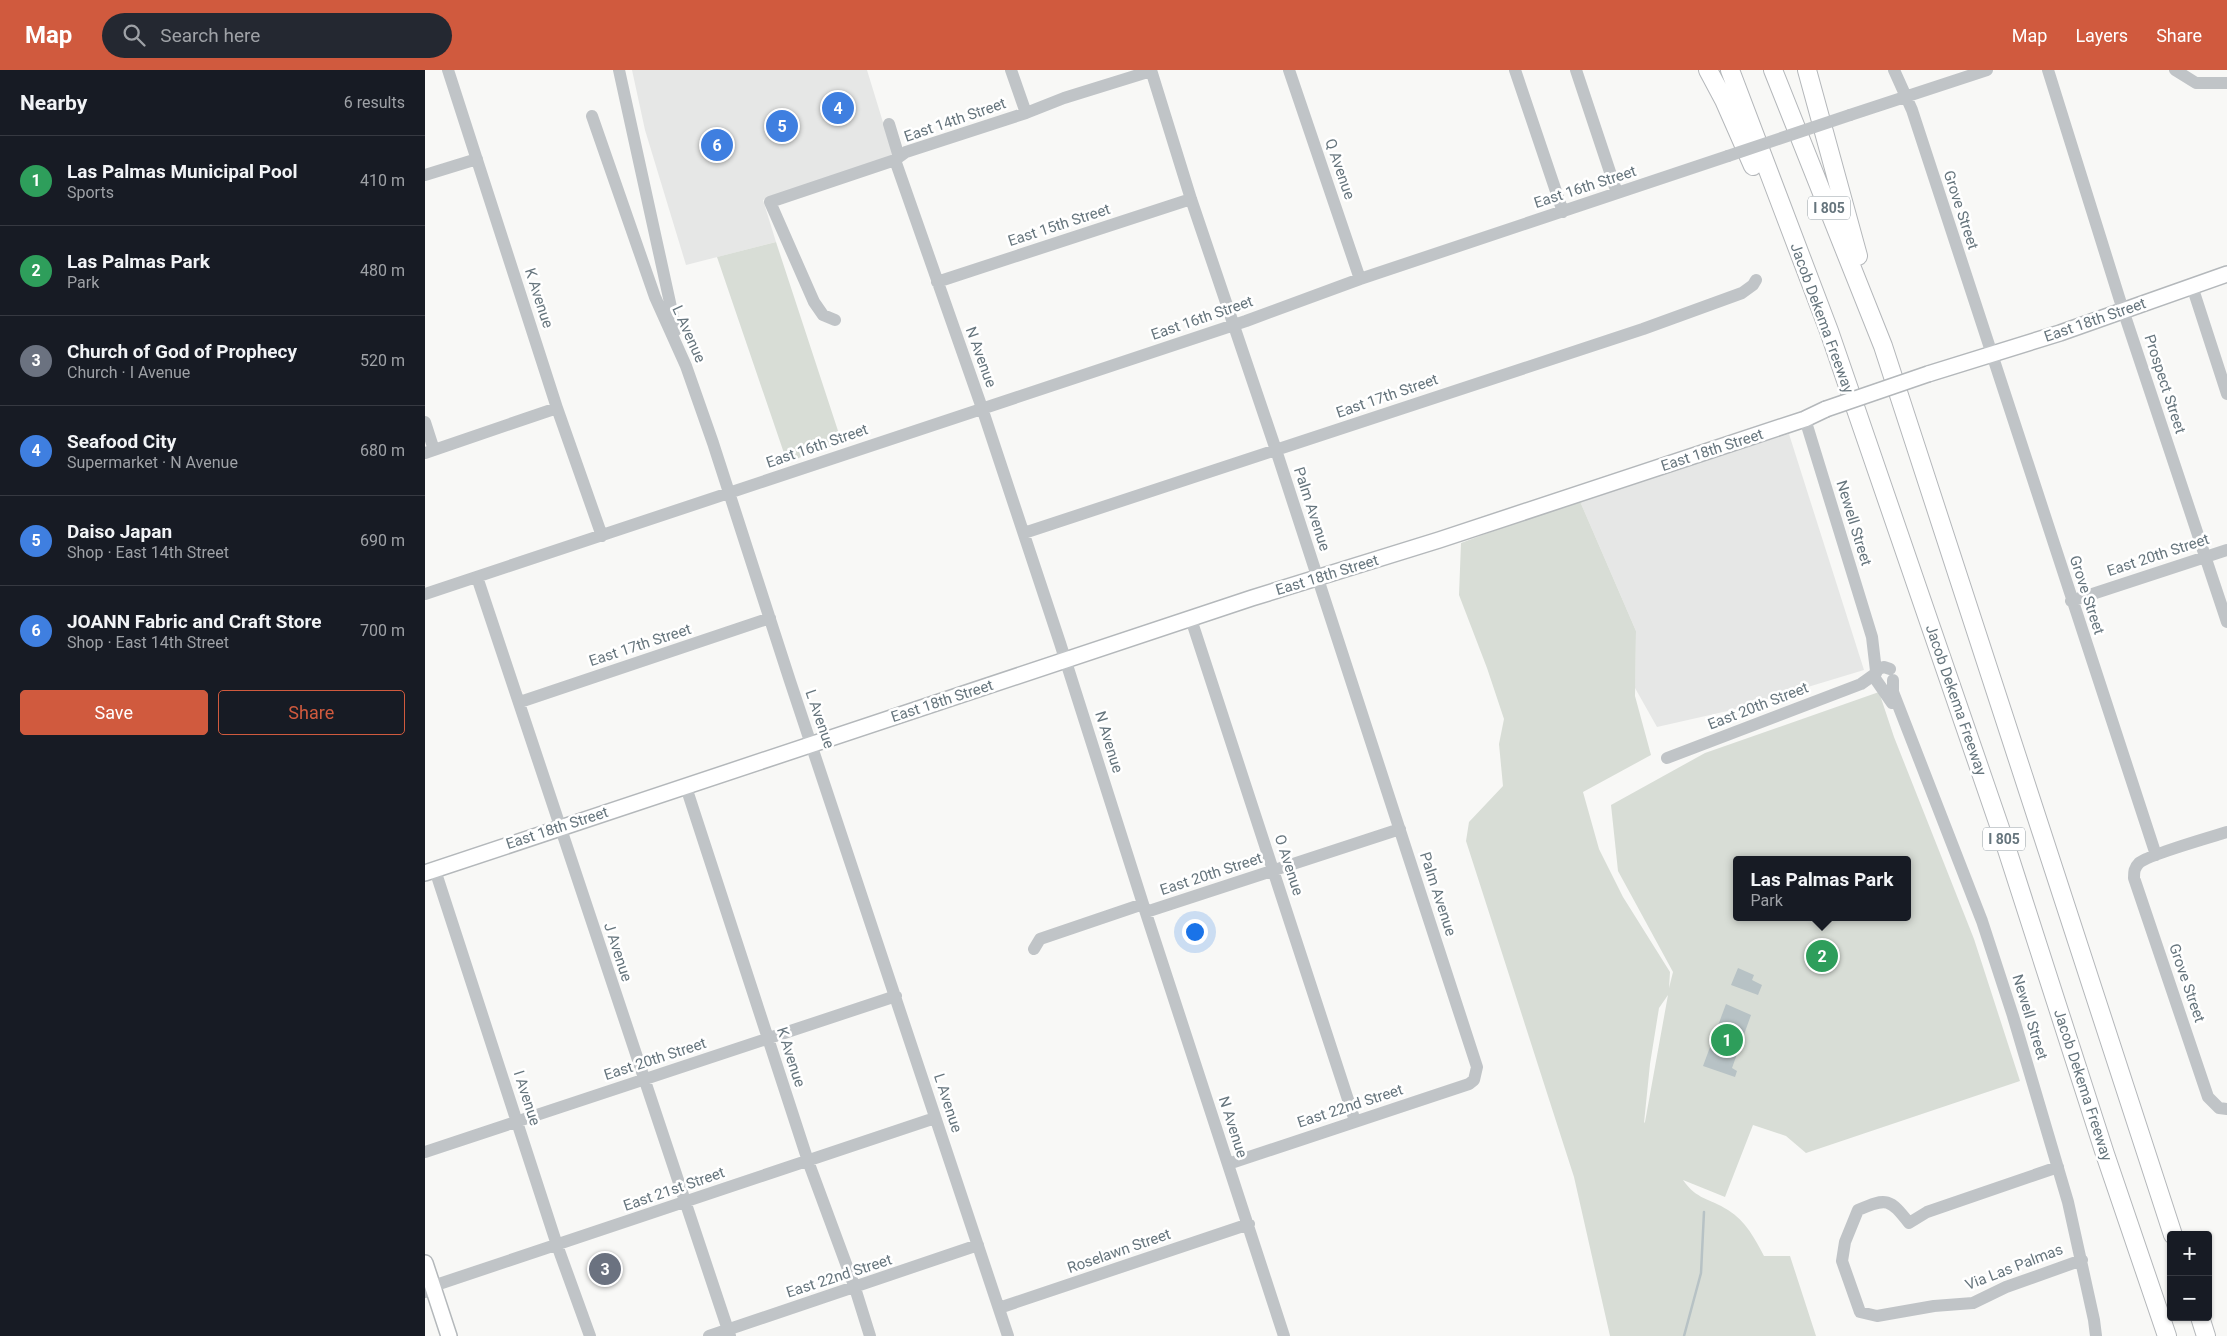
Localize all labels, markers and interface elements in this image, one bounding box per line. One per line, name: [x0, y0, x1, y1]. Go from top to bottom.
search box: [102, 13, 452, 58]
text: Map: [25, 21, 72, 49]
icon: search: [120, 21, 148, 49]
text: Search here: [160, 24, 260, 47]
text: Map: [2012, 25, 2047, 46]
text: Layers: [2075, 25, 2128, 46]
text: Share: [2156, 25, 2202, 46]
pin: 4: [822, 89, 854, 127]
text: Nearby: [20, 91, 87, 115]
text: 6 results: [344, 93, 405, 112]
street label: East 14th Street: [902, 94, 1008, 146]
pin: 5: [766, 107, 798, 145]
pin: 6: [701, 126, 733, 164]
street label: Q Avenue: [1321, 136, 1359, 202]
text: Las Palmas Municipal Pool: [67, 160, 297, 183]
street label: East 16th Street: [1532, 162, 1638, 212]
street label: Grove Street: [1940, 168, 1982, 252]
text: 1: [31, 171, 41, 190]
text: 410 m: [360, 171, 405, 190]
text: Sports: [67, 183, 114, 202]
road number: I 805: [1808, 196, 1850, 220]
street label: East 15th Street: [1006, 200, 1112, 250]
street label: Jacob Dekema Freeway: [1786, 240, 1858, 396]
text: Las Palmas Park: [67, 250, 210, 273]
text: 2: [31, 261, 41, 280]
text: 480 m: [360, 261, 405, 280]
street label: K Avenue: [521, 266, 557, 330]
text: Park: [67, 273, 99, 292]
street label: East 16th Street: [1149, 292, 1255, 344]
street label: East 18th Street: [2042, 294, 2148, 346]
street label: L Avenue: [668, 303, 710, 365]
street label: N Avenue: [962, 324, 1000, 390]
street label: Prospect Street: [2141, 332, 2190, 436]
text: Church of God of Prophecy: [67, 340, 297, 363]
text: 3: [31, 351, 41, 370]
text: 520 m: [360, 351, 405, 370]
text: Church · I Avenue: [67, 363, 190, 382]
street label: East 17th Street: [1334, 370, 1440, 422]
street label: East 16th Street: [764, 420, 870, 472]
street label: East 18th Street: [1659, 425, 1765, 475]
text: Seafood City: [67, 430, 176, 453]
text: 4: [31, 441, 41, 460]
text: 680 m: [360, 441, 405, 460]
text: Supermarket · N Avenue: [67, 453, 238, 472]
street label: Palm Avenue: [1290, 465, 1334, 553]
street label: Newell Street: [1832, 478, 1876, 568]
text: Daiso Japan: [67, 520, 172, 543]
street label: East 20th Street: [2105, 530, 2211, 580]
text: 5: [31, 531, 41, 550]
text: 690 m: [360, 531, 405, 550]
text: Shop · East 14th Street: [67, 543, 229, 562]
street label: East 18th Street: [1273, 551, 1381, 599]
street label: Grove Street: [2066, 553, 2108, 637]
text: JOANN Fabric and Craft Store: [67, 610, 321, 633]
street label: East 17th Street: [587, 620, 693, 670]
text: 6: [31, 621, 41, 640]
text: 700 m: [360, 621, 405, 640]
street label: Jacob Dekema Freeway: [1922, 622, 1990, 778]
text: Shop · East 14th Street: [67, 633, 229, 652]
street label: East 18th Street: [889, 676, 995, 726]
street label: East 20th Street: [1705, 679, 1811, 733]
street label: L Avenue: [802, 687, 838, 751]
button: Save: [20, 690, 208, 735]
button: Share: [218, 690, 405, 735]
street label: N Avenue: [1091, 709, 1127, 775]
street label: East 18th Street: [504, 803, 610, 853]
road number: I 805: [1983, 828, 2025, 851]
street label: O Avenue: [1271, 832, 1307, 898]
street label: East 20th Street: [1158, 849, 1264, 899]
street label: Palm Avenue: [1416, 850, 1460, 938]
popup: [1733, 856, 1911, 921]
text: Las Palmas Park: [1751, 868, 1893, 891]
text: Park: [1751, 891, 1783, 910]
your location: [1182, 919, 1208, 945]
street label: J Avenue: [600, 920, 636, 984]
pin: 2: [1806, 937, 1838, 975]
street label: Grove Street: [2165, 941, 2209, 1025]
street label: Newell Street: [2008, 972, 2052, 1062]
street label: Jacob Dekema Freeway: [2050, 1007, 2116, 1163]
pin: 1: [1711, 1021, 1743, 1059]
street label: K Avenue: [773, 1025, 809, 1089]
street label: East 20th Street: [602, 1034, 708, 1084]
street label: I Avenue: [510, 1068, 544, 1128]
street label: L Avenue: [930, 1071, 966, 1135]
street label: East 22nd Street: [1295, 1080, 1405, 1132]
street label: N Avenue: [1215, 1094, 1251, 1160]
street label: East 21st Street: [621, 1163, 727, 1215]
street label: Roselawn Street: [1065, 1225, 1173, 1277]
map controls: [2167, 1231, 2212, 1321]
button: +: [2167, 1231, 2212, 1276]
street label: Via Las Palmas: [1963, 1240, 2065, 1294]
pin: 3: [589, 1250, 621, 1288]
street label: East 22nd Street: [784, 1250, 894, 1302]
button: −: [2167, 1276, 2212, 1321]

